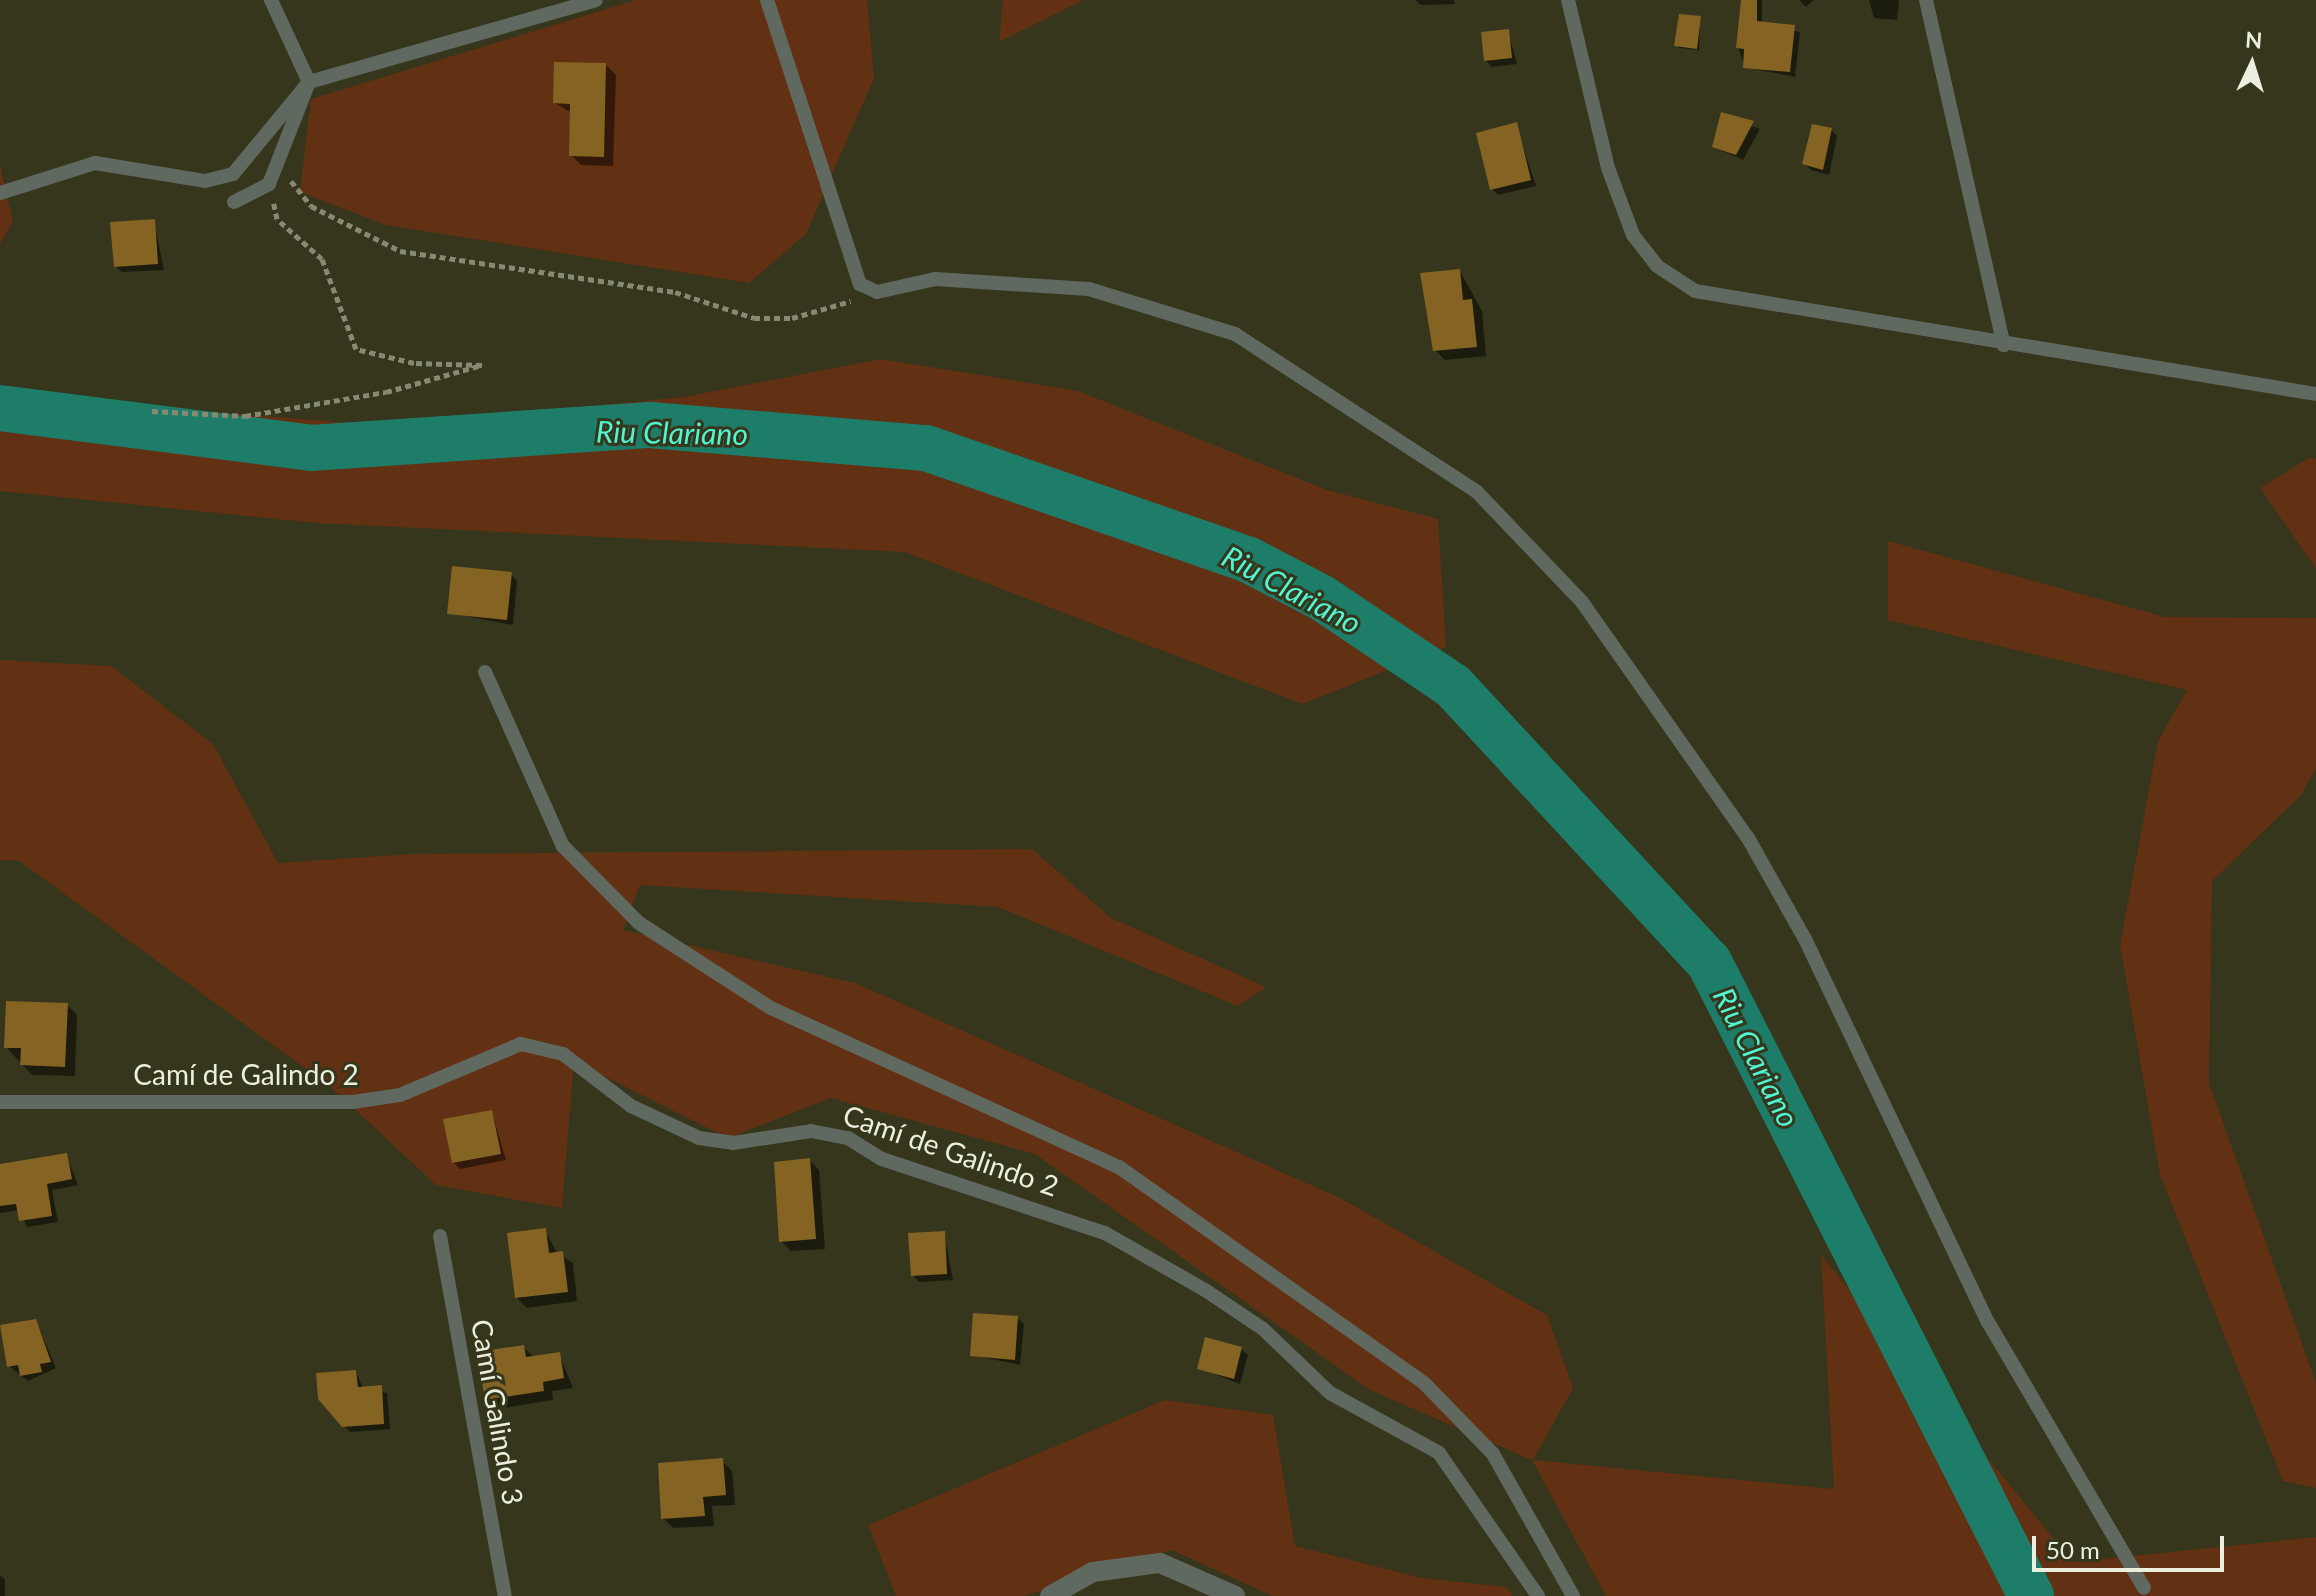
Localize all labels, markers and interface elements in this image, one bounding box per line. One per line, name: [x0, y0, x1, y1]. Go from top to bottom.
north arrow: [2212, 24, 2292, 104]
text: N: [2244, 26, 2263, 54]
water label: Riu Clariano: [596, 413, 748, 451]
water label: Riu Clariano: [1217, 537, 1367, 641]
water label: Riu Clariano: [1706, 981, 1808, 1133]
street label: Camí de Galindo 2: [133, 1057, 359, 1091]
street label: Camí de Galindo 2: [839, 1097, 1063, 1203]
street label: Camí Galindo 3: [465, 1317, 531, 1507]
scale bar: [2036, 1520, 2228, 1570]
text: 50 m: [2046, 1535, 2100, 1564]

